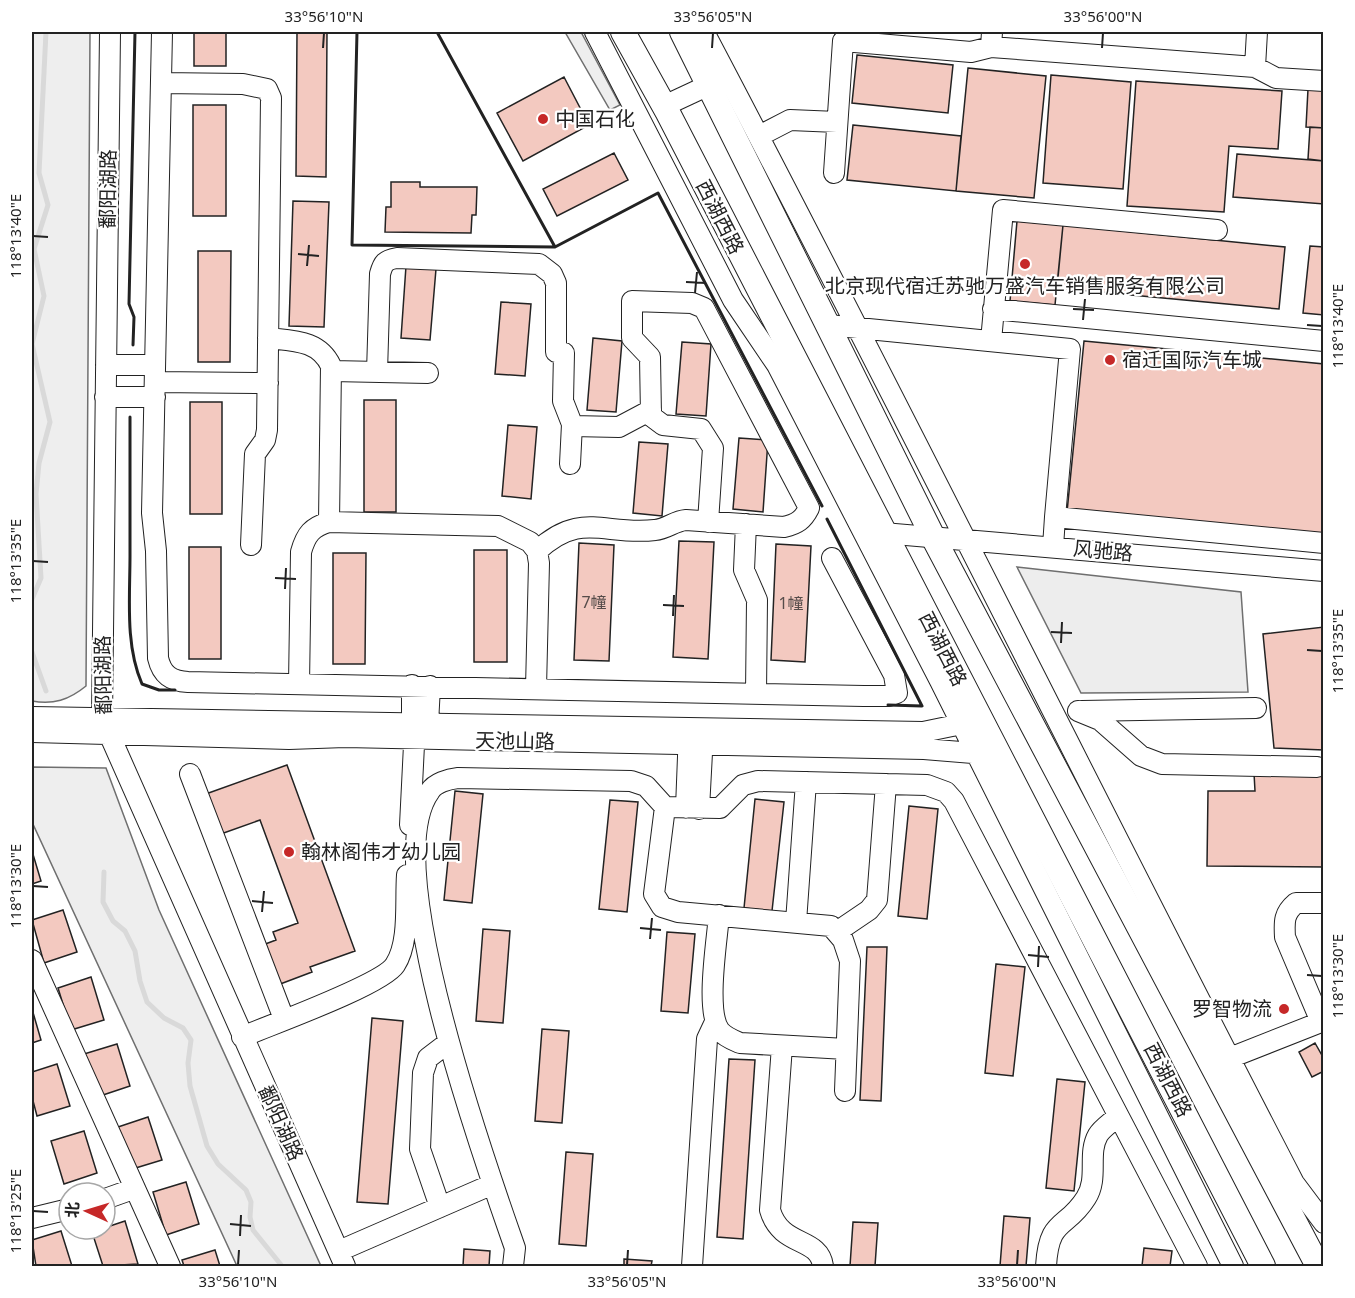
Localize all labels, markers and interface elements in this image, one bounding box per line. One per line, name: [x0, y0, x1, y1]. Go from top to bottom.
text: 33°56'10"N: [285, 6, 363, 26]
text: 33°56'05"N: [674, 6, 752, 26]
text: 33°56'00"N: [1064, 6, 1142, 26]
place label: 中国石化: [555, 105, 635, 132]
marker: 中国石化: [536, 112, 550, 126]
street label: 鄱阳湖路: [93, 149, 122, 229]
street label: 西湖西路: [690, 175, 751, 259]
text: 118°13'40"E: [5, 194, 25, 278]
marker: 北京现代宿迁苏驰万盛汽车销售服务有限公司: [1018, 257, 1032, 271]
place label: 北京现代宿迁苏驰万盛汽车销售服务有限公司: [825, 272, 1225, 299]
text: 118°13'40"E: [1327, 284, 1347, 368]
place label: 宿迁国际汽车城: [1122, 346, 1262, 373]
marker: 宿迁国际汽车城: [1103, 353, 1117, 367]
text: 118°13'35"E: [5, 519, 25, 603]
street label: 风驰路: [1072, 534, 1134, 567]
house number: 7幢: [581, 591, 607, 613]
house number: 1幢: [778, 592, 804, 614]
street label: 西湖西路: [913, 607, 974, 691]
text: 118°13'35"E: [1327, 609, 1347, 693]
street label: 鄱阳湖路: [88, 635, 117, 715]
street label: 天池山路: [475, 726, 555, 755]
place label: 翰林阁伟才幼儿园: [301, 838, 461, 865]
text: 118°13'30"E: [5, 844, 25, 928]
marker: 翰林阁伟才幼儿园: [282, 845, 296, 859]
text: 118°13'30"E: [1327, 934, 1347, 1018]
place label: 罗智物流: [1192, 995, 1272, 1022]
marker: 罗智物流: [1277, 1002, 1291, 1016]
street label: 西湖西路: [1138, 1038, 1199, 1122]
street label: 鄱阳湖路: [253, 1081, 310, 1165]
text: 118°13'25"E: [5, 1169, 25, 1253]
north arrow: [57, 1181, 117, 1241]
text: 北: [61, 1201, 84, 1219]
text: 33°56'10"N: [199, 1271, 277, 1291]
text: 33°56'05"N: [588, 1271, 666, 1291]
text: 33°56'00"N: [978, 1271, 1056, 1291]

